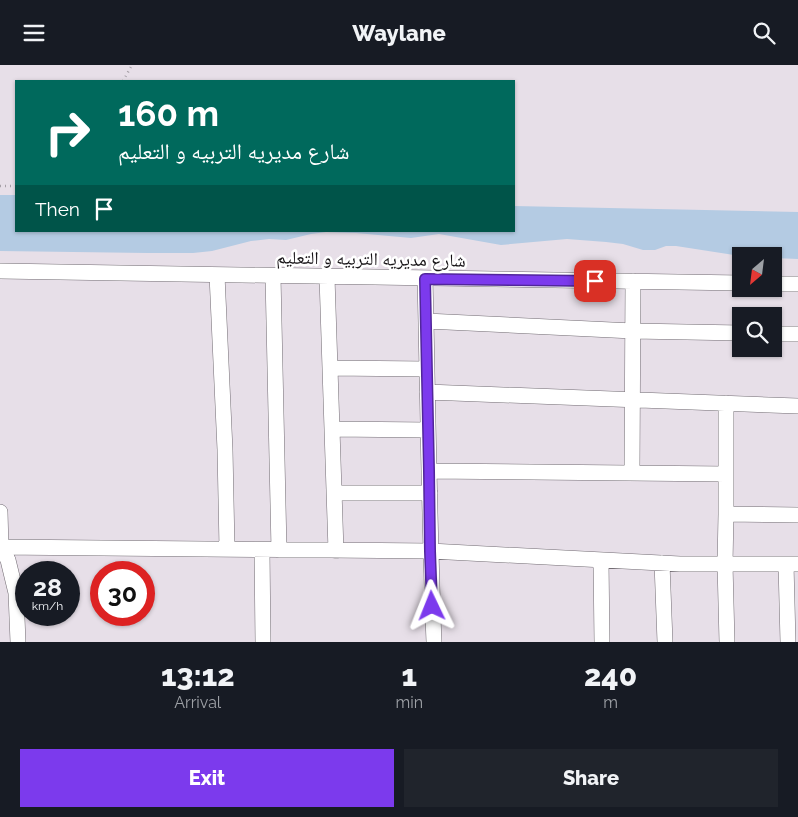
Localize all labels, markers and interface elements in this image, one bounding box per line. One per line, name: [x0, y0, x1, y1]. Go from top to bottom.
icon: menu: [20, 19, 48, 47]
icon: search: [750, 19, 778, 47]
text: Waylane: [352, 20, 446, 46]
text: 160 m: [118, 93, 219, 134]
icon: right: [35, 100, 100, 165]
text: شارع مديريه التربيه و التعليم: [118, 138, 349, 164]
icon: arrive: [90, 195, 118, 223]
text: Then: [35, 198, 80, 220]
street label: شارع مديريه التربيه و التعليم: [276, 246, 466, 273]
north arrow: [732, 247, 782, 297]
map controls: [732, 247, 782, 357]
pin: [574, 260, 616, 302]
icon: arrive: [581, 267, 609, 295]
button: search: [732, 307, 782, 357]
speed limit sign: 30: [90, 561, 155, 626]
text: 28: [33, 572, 62, 602]
position arrow: [405, 579, 457, 631]
text: km/h: [32, 599, 63, 613]
text: 13:12: [161, 658, 235, 693]
text: 1: [402, 658, 417, 693]
text: 240: [584, 658, 637, 693]
text: Arrival: [174, 693, 221, 712]
text: min: [396, 693, 423, 712]
text: m: [603, 693, 618, 712]
button: Exit: [20, 749, 394, 807]
button: Share: [404, 749, 778, 807]

